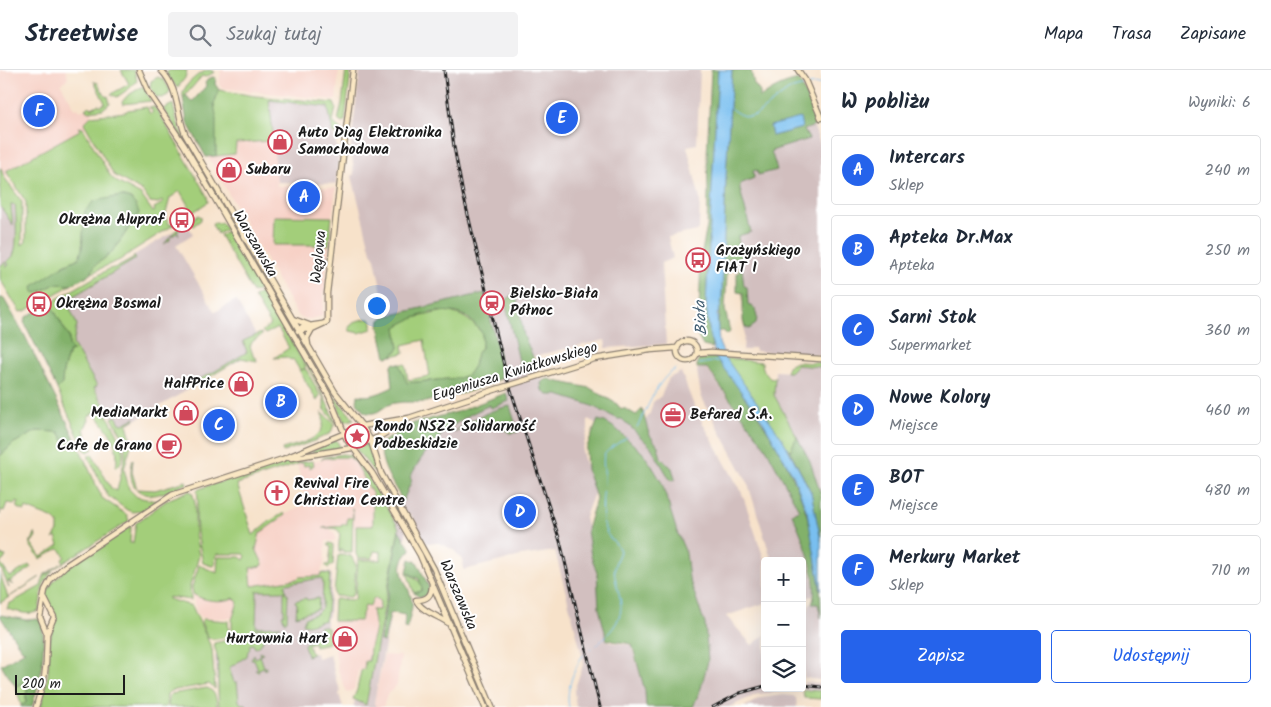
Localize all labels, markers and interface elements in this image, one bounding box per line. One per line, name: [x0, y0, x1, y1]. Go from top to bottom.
search box: [168, 12, 518, 57]
text: Streetwise: [25, 15, 138, 54]
text: Szukaj tutaj: [226, 20, 322, 50]
text: Mapa: [1044, 20, 1084, 49]
text: Trasa: [1112, 20, 1152, 49]
text: Zapisane: [1180, 20, 1246, 49]
icon: search: [186, 21, 214, 49]
text: W pobliżu: [841, 86, 929, 119]
text: Wyniki: 6: [1188, 90, 1251, 115]
pin: F: [23, 92, 55, 130]
pin: E: [546, 99, 578, 137]
place label: Auto Diag Elektronika Samochodowa: [298, 121, 442, 162]
shop icon: Auto Diag Elektronika Samochodowa: [267, 129, 293, 155]
text: Intercars: [889, 143, 965, 173]
shop icon: Subaru: [216, 157, 242, 183]
place label: Subaru: [246, 158, 291, 182]
text: A: [853, 158, 863, 183]
text: 240 m: [1205, 158, 1250, 183]
text: Sklep: [889, 173, 924, 198]
pin: A: [288, 178, 320, 216]
street label: Warszawska: [226, 206, 284, 282]
bus stop icon: Okrężna Aluprof: [169, 207, 195, 233]
place label: Okrężna Aluprof: [59, 208, 165, 232]
text: Apteka Dr.Max: [889, 223, 1013, 253]
street label: Węglowa: [304, 229, 334, 285]
text: B: [853, 238, 863, 263]
text: 250 m: [1205, 238, 1250, 263]
place label: Grażyńskiego FIAT I: [716, 239, 801, 280]
bus stop icon: Grażyńskiego FIAT I: [685, 247, 711, 273]
text: Apteka: [889, 253, 935, 278]
place label: Bielsko-Biała Północ: [510, 282, 598, 323]
station icon: Bielsko-Biała Północ: [479, 290, 505, 316]
bus stop icon: Okrężna Bosmal: [26, 291, 52, 317]
place label: Okrężna Bosmal: [56, 292, 161, 316]
your location: [364, 293, 390, 319]
water label: Biała: [688, 298, 714, 336]
text: Sarni Stok: [889, 303, 976, 333]
text: C: [853, 318, 863, 343]
text: 360 m: [1205, 318, 1250, 343]
text: Supermarket: [889, 333, 972, 358]
street label: Eugeniusza Kwiatkowskiego: [429, 335, 601, 409]
shop icon: HalfPrice: [228, 371, 254, 397]
place label: HalfPrice: [164, 372, 225, 396]
pin: B: [265, 383, 297, 421]
text: Nowe Kolory: [889, 383, 990, 413]
text: D: [853, 398, 863, 423]
text: 460 m: [1205, 398, 1250, 423]
shop icon: MediaMarkt: [173, 400, 199, 426]
place label: MediaMarkt: [91, 401, 168, 425]
office icon: Befared S.A.: [660, 402, 686, 428]
place label: Befared S.A.: [690, 403, 772, 427]
pin: C: [203, 406, 235, 444]
text: Miejsce: [889, 413, 938, 438]
place label: Rondo NSZZ Solidarność Podbeskidzie: [374, 415, 537, 456]
place icon: Rondo NSZZ Solidarność Podbeskidzie: [344, 423, 370, 449]
cafe icon: Cafe de Grano: [156, 433, 182, 459]
place label: Cafe de Grano: [57, 434, 152, 458]
text: BOT: [889, 463, 923, 493]
place label: Revival Fire Christian Centre: [294, 472, 406, 513]
text: E: [854, 478, 862, 503]
text: 480 m: [1204, 478, 1250, 503]
church icon: Revival Fire Christian Centre: [264, 480, 290, 506]
pin: D: [504, 493, 536, 531]
text: Miejsce: [889, 493, 938, 518]
text: Merkury Market: [889, 543, 1020, 573]
street label: Warszawska: [432, 556, 484, 634]
map controls: [761, 557, 806, 692]
button: +: [761, 557, 806, 602]
text: F: [854, 558, 862, 583]
text: 710 m: [1210, 558, 1250, 583]
text: Sklep: [889, 573, 924, 598]
button: −: [761, 602, 806, 647]
shop icon: Hurtownia Hart: [332, 626, 358, 652]
place label: Hurtownia Hart: [226, 627, 328, 651]
button: Zapisz: [841, 630, 1041, 683]
button: Udostępnij: [1051, 630, 1251, 683]
button: layers: [761, 647, 806, 692]
scale bar: [15, 672, 125, 695]
text: 200 m: [22, 673, 61, 695]

